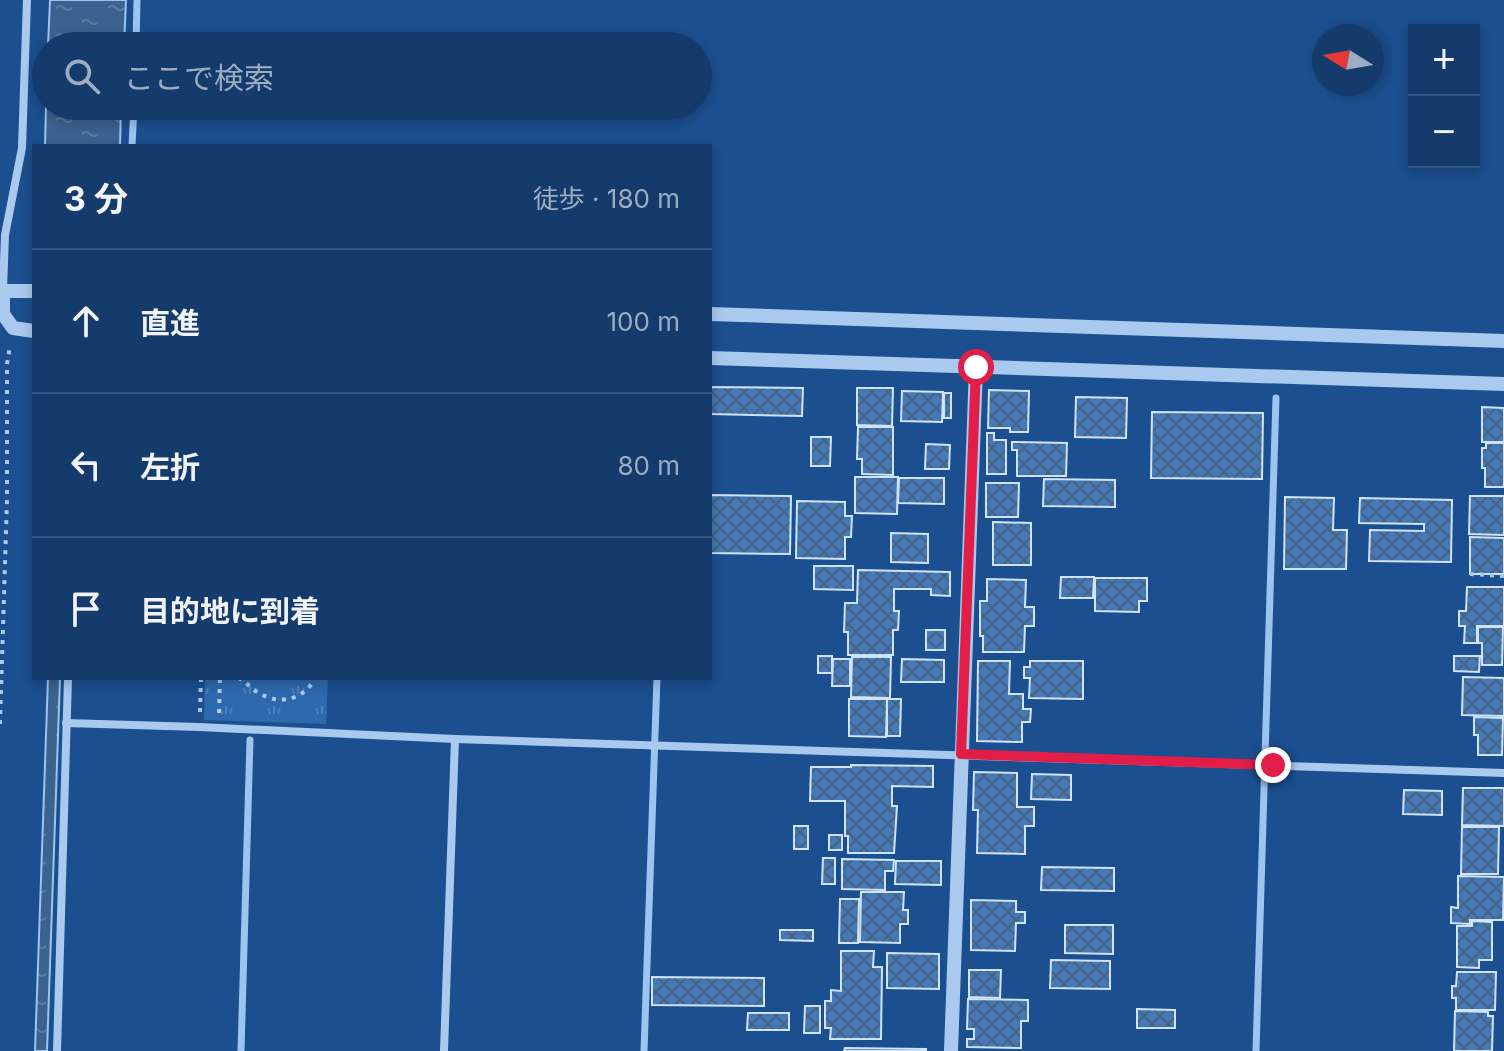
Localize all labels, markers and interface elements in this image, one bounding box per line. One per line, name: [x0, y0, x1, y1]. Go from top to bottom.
north arrow: [1312, 24, 1384, 96]
map controls: [1408, 24, 1480, 168]
button: +: [1408, 24, 1480, 96]
search box: [32, 32, 712, 120]
icon: search: [60, 54, 104, 98]
text: ここで検索: [124, 60, 274, 96]
button: −: [1408, 96, 1480, 168]
text: 3 分: [64, 178, 128, 219]
text: 徒歩 · 180 m: [533, 183, 680, 214]
icon: ahead: [64, 299, 108, 343]
text: 直進: [140, 305, 200, 341]
text: 100 m: [607, 306, 680, 337]
route start: [958, 349, 994, 385]
icon: left: [64, 443, 108, 487]
text: 左折: [140, 449, 200, 485]
text: 80 m: [617, 450, 680, 481]
icon: arrive: [64, 587, 108, 631]
text: 目的地に到着: [140, 593, 320, 629]
route end: [1255, 747, 1291, 783]

